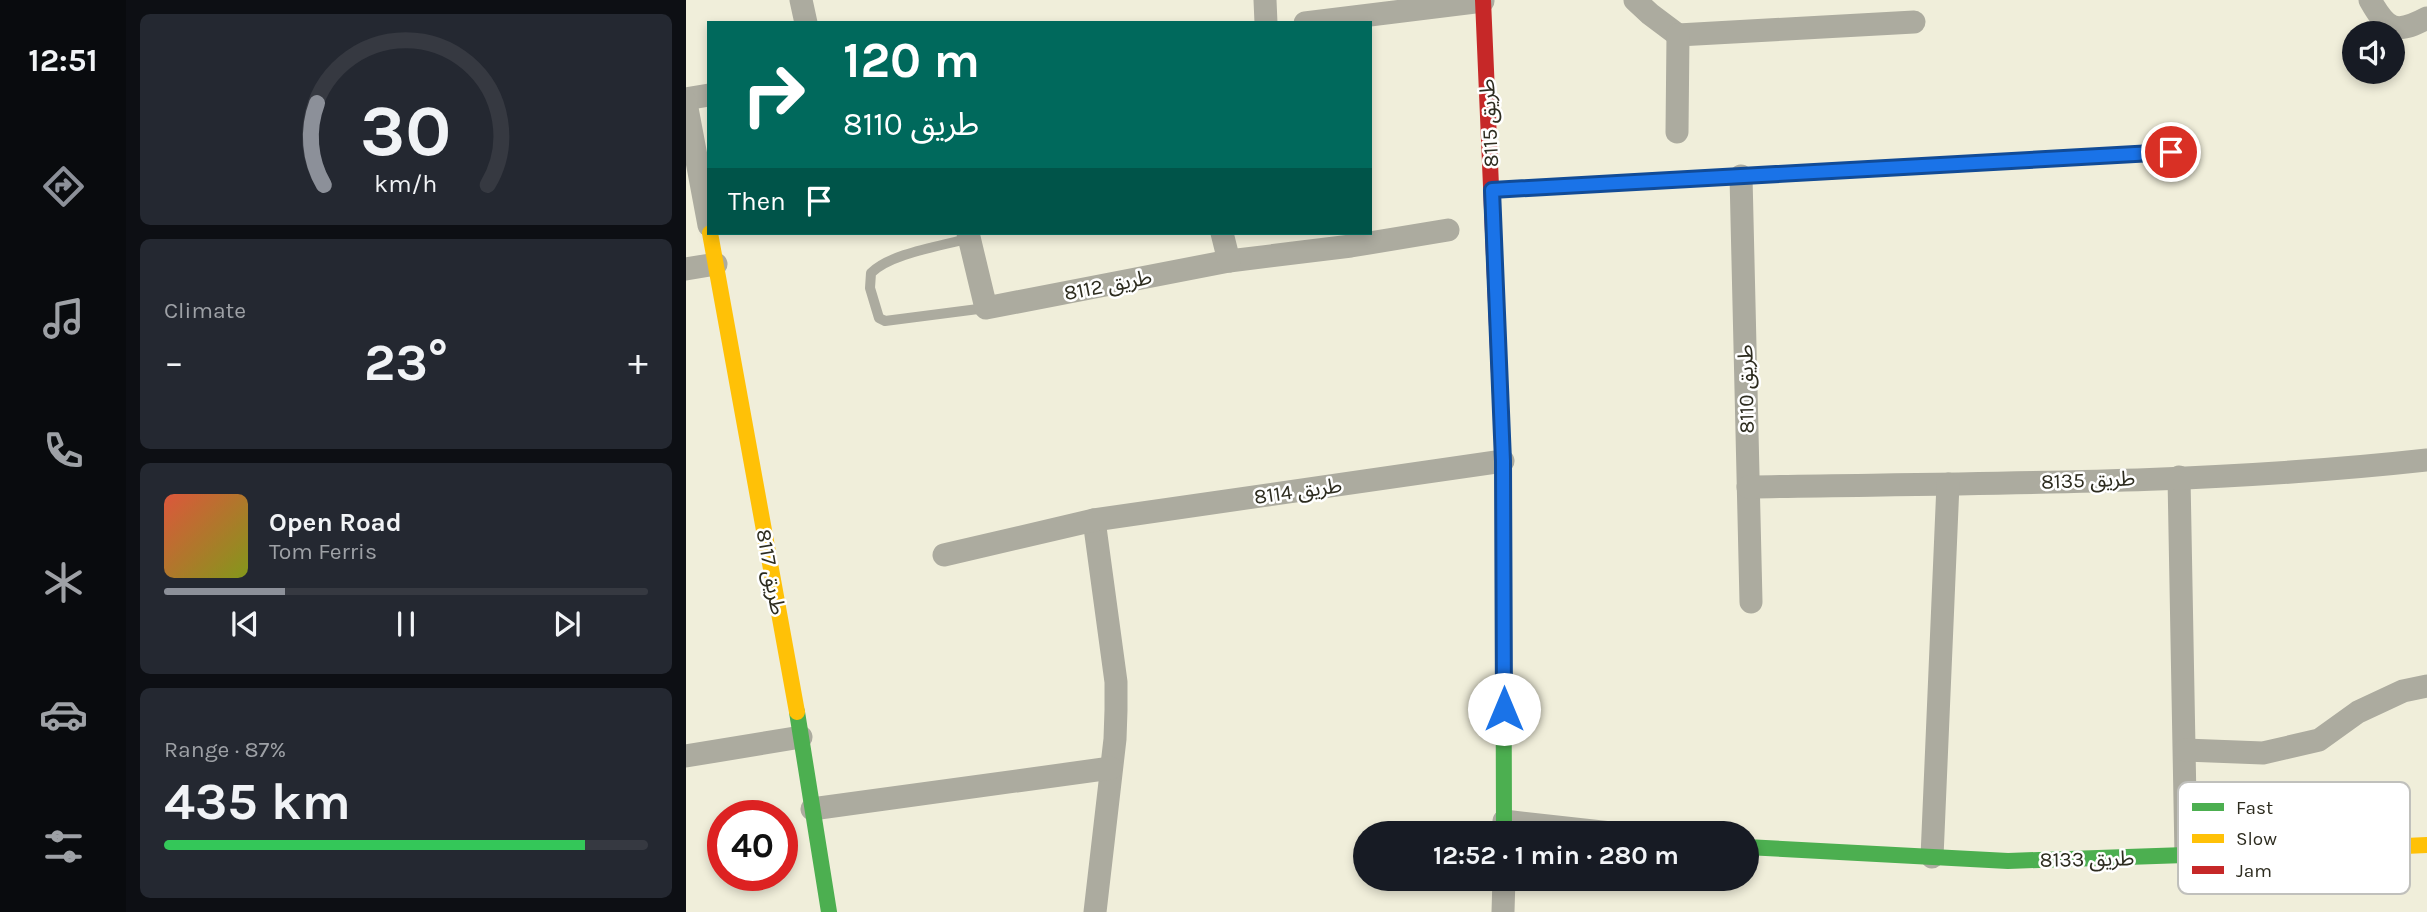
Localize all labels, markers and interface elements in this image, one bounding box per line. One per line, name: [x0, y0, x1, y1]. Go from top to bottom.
map controls: [2342, 21, 2405, 84]
button: sound: [2342, 21, 2405, 84]
text: 120 m: [843, 32, 980, 89]
text: 12:51: [28, 42, 98, 79]
icon: right: [728, 49, 819, 140]
street label: طريق 8115: [1475, 78, 1504, 168]
text: 30: [360, 89, 452, 174]
text: طريق 8110: [843, 106, 979, 143]
pin: [2141, 122, 2201, 182]
icon: arrive: [2152, 133, 2190, 171]
icon: directions: [39, 162, 88, 211]
text: km/h: [374, 169, 438, 198]
icon: arrive: [800, 182, 838, 220]
text: Then: [728, 186, 786, 217]
street label: طريق 8112: [1062, 265, 1154, 306]
icon: music: [39, 294, 88, 343]
text: Climate: [164, 297, 246, 324]
text: 23°: [364, 332, 448, 393]
text: −: [164, 340, 184, 385]
text: +: [628, 340, 648, 385]
street label: طريق 8110: [1733, 344, 1760, 434]
icon: phone: [39, 426, 88, 475]
street label: طريق 8135: [2040, 466, 2136, 495]
street label: طريق 8114: [1252, 473, 1344, 510]
text: Open Road: [269, 507, 402, 538]
street label: طريق 8117: [751, 527, 790, 617]
text: Tom Ferris: [269, 538, 377, 565]
icon: climate: [39, 558, 88, 607]
icon: previous: [226, 605, 264, 643]
icon: pause: [387, 605, 425, 643]
icon: next: [548, 605, 586, 643]
position arrow: [1467, 672, 1541, 746]
icon: car: [39, 690, 88, 739]
text: Range · 87%: [164, 736, 286, 763]
text: 435 km: [164, 771, 351, 832]
legend: [2178, 782, 2410, 894]
text: Fast: [2236, 797, 2273, 819]
speed limit sign: 40: [707, 800, 798, 891]
icon: filters: [39, 822, 88, 871]
text: Slow: [2236, 828, 2277, 850]
text: 12:52 · 1 min · 280 m: [1433, 840, 1679, 871]
street label: طريق 8133: [2039, 846, 2135, 873]
text: Jam: [2236, 860, 2272, 882]

